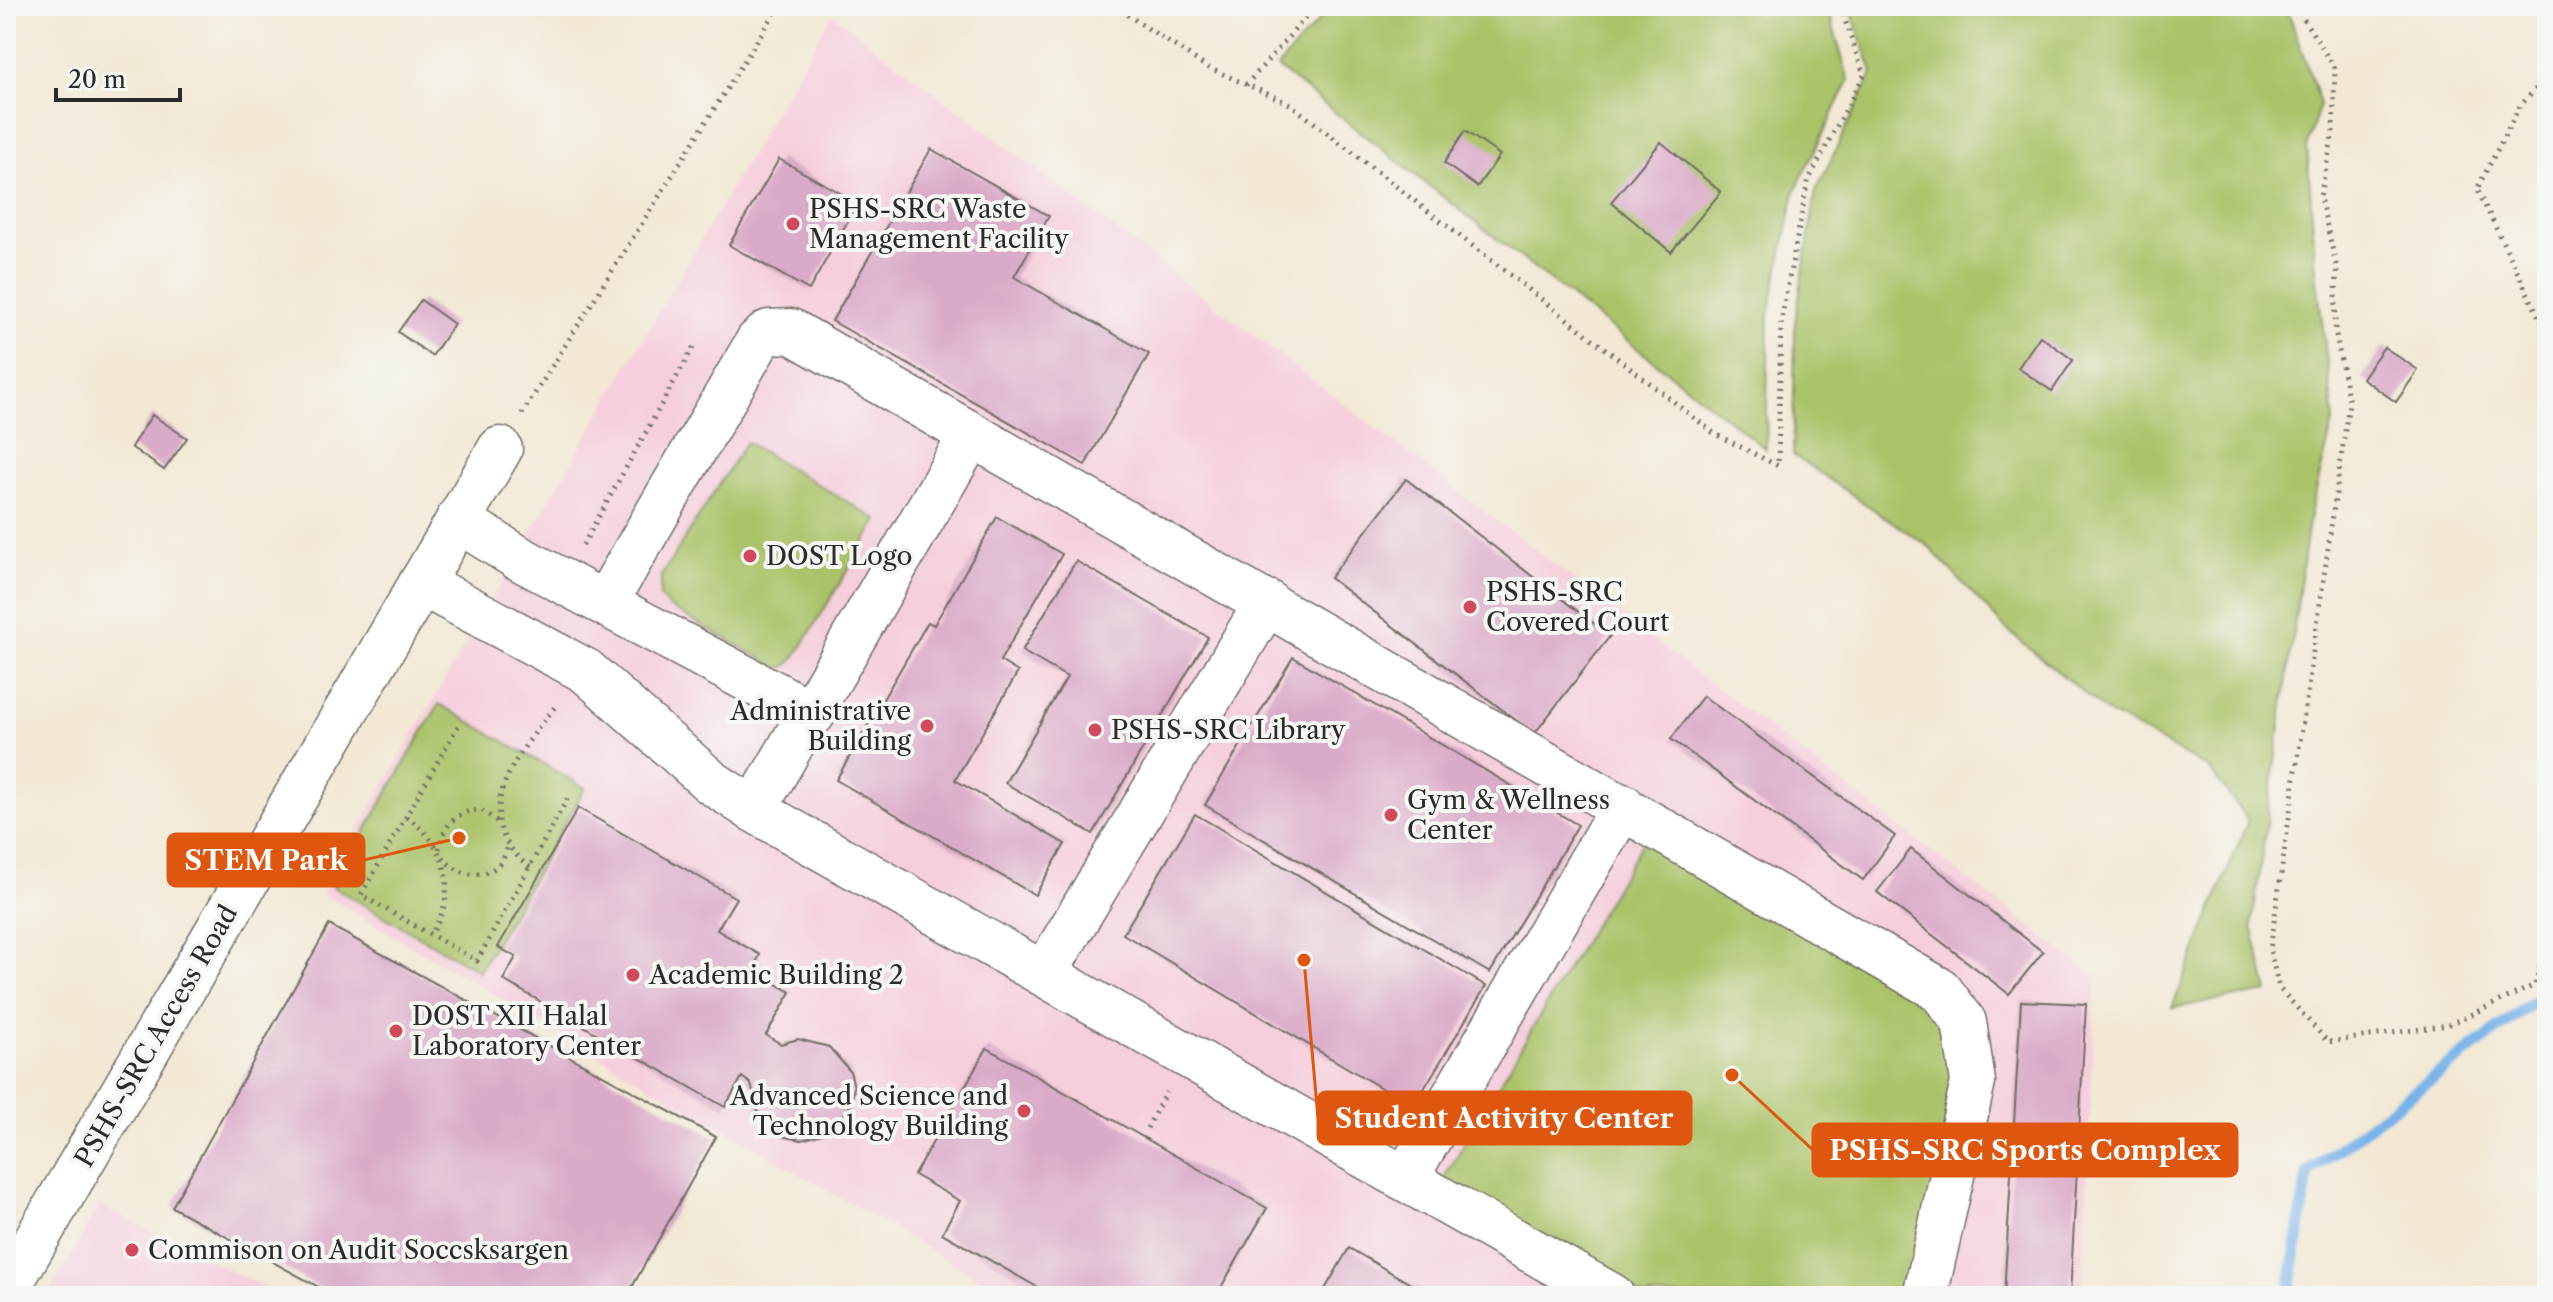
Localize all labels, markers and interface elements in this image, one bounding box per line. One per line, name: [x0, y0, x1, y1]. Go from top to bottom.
scale bar: [56, 52, 180, 102]
text: 20 m: [68, 65, 126, 94]
place label: PSHS-SRC Waste Management Facility: [809, 193, 1069, 255]
marker: PSHS-SRC Waste Management Facility: [784, 215, 802, 233]
place label: DOST Logo: [766, 540, 913, 572]
marker: DOST Logo: [741, 547, 759, 565]
place label: PSHS-SRC Covered Court: [1486, 576, 1670, 638]
marker: PSHS-SRC Covered Court: [1461, 598, 1479, 616]
place label: Administrative Building: [729, 695, 911, 757]
place label: PSHS-SRC Library: [1111, 714, 1346, 746]
marker: Administrative Building: [918, 717, 936, 735]
marker: PSHS-SRC Library: [1086, 721, 1104, 739]
place label: Gym & Wellness Center: [1407, 784, 1610, 846]
marker: Gym & Wellness Center: [1382, 806, 1400, 824]
callout: STEM Park: [168, 834, 364, 886]
text: STEM Park: [184, 843, 348, 877]
street label: PSHS-SRC Access Road: [68, 899, 244, 1173]
place label: Academic Building 2: [648, 959, 904, 991]
marker: Academic Building 2: [624, 966, 642, 984]
place label: DOST XII Halal Laboratory Center: [412, 1000, 641, 1062]
marker: DOST XII Halal Laboratory Center: [387, 1022, 405, 1040]
place label: Advanced Science and Technology Building: [729, 1080, 1008, 1142]
callout: Student Activity Center: [1318, 1092, 1691, 1144]
text: Student Activity Center: [1335, 1101, 1674, 1135]
marker: Advanced Science and Technology Building: [1015, 1102, 1033, 1120]
callout: PSHS-SRC Sports Complex: [1813, 1124, 2237, 1176]
text: PSHS-SRC Sports Complex: [1829, 1133, 2222, 1167]
place label: Commison on Audit Soccsksargen: [148, 1234, 569, 1266]
marker: Commison on Audit Soccsksargen: [123, 1241, 141, 1259]

